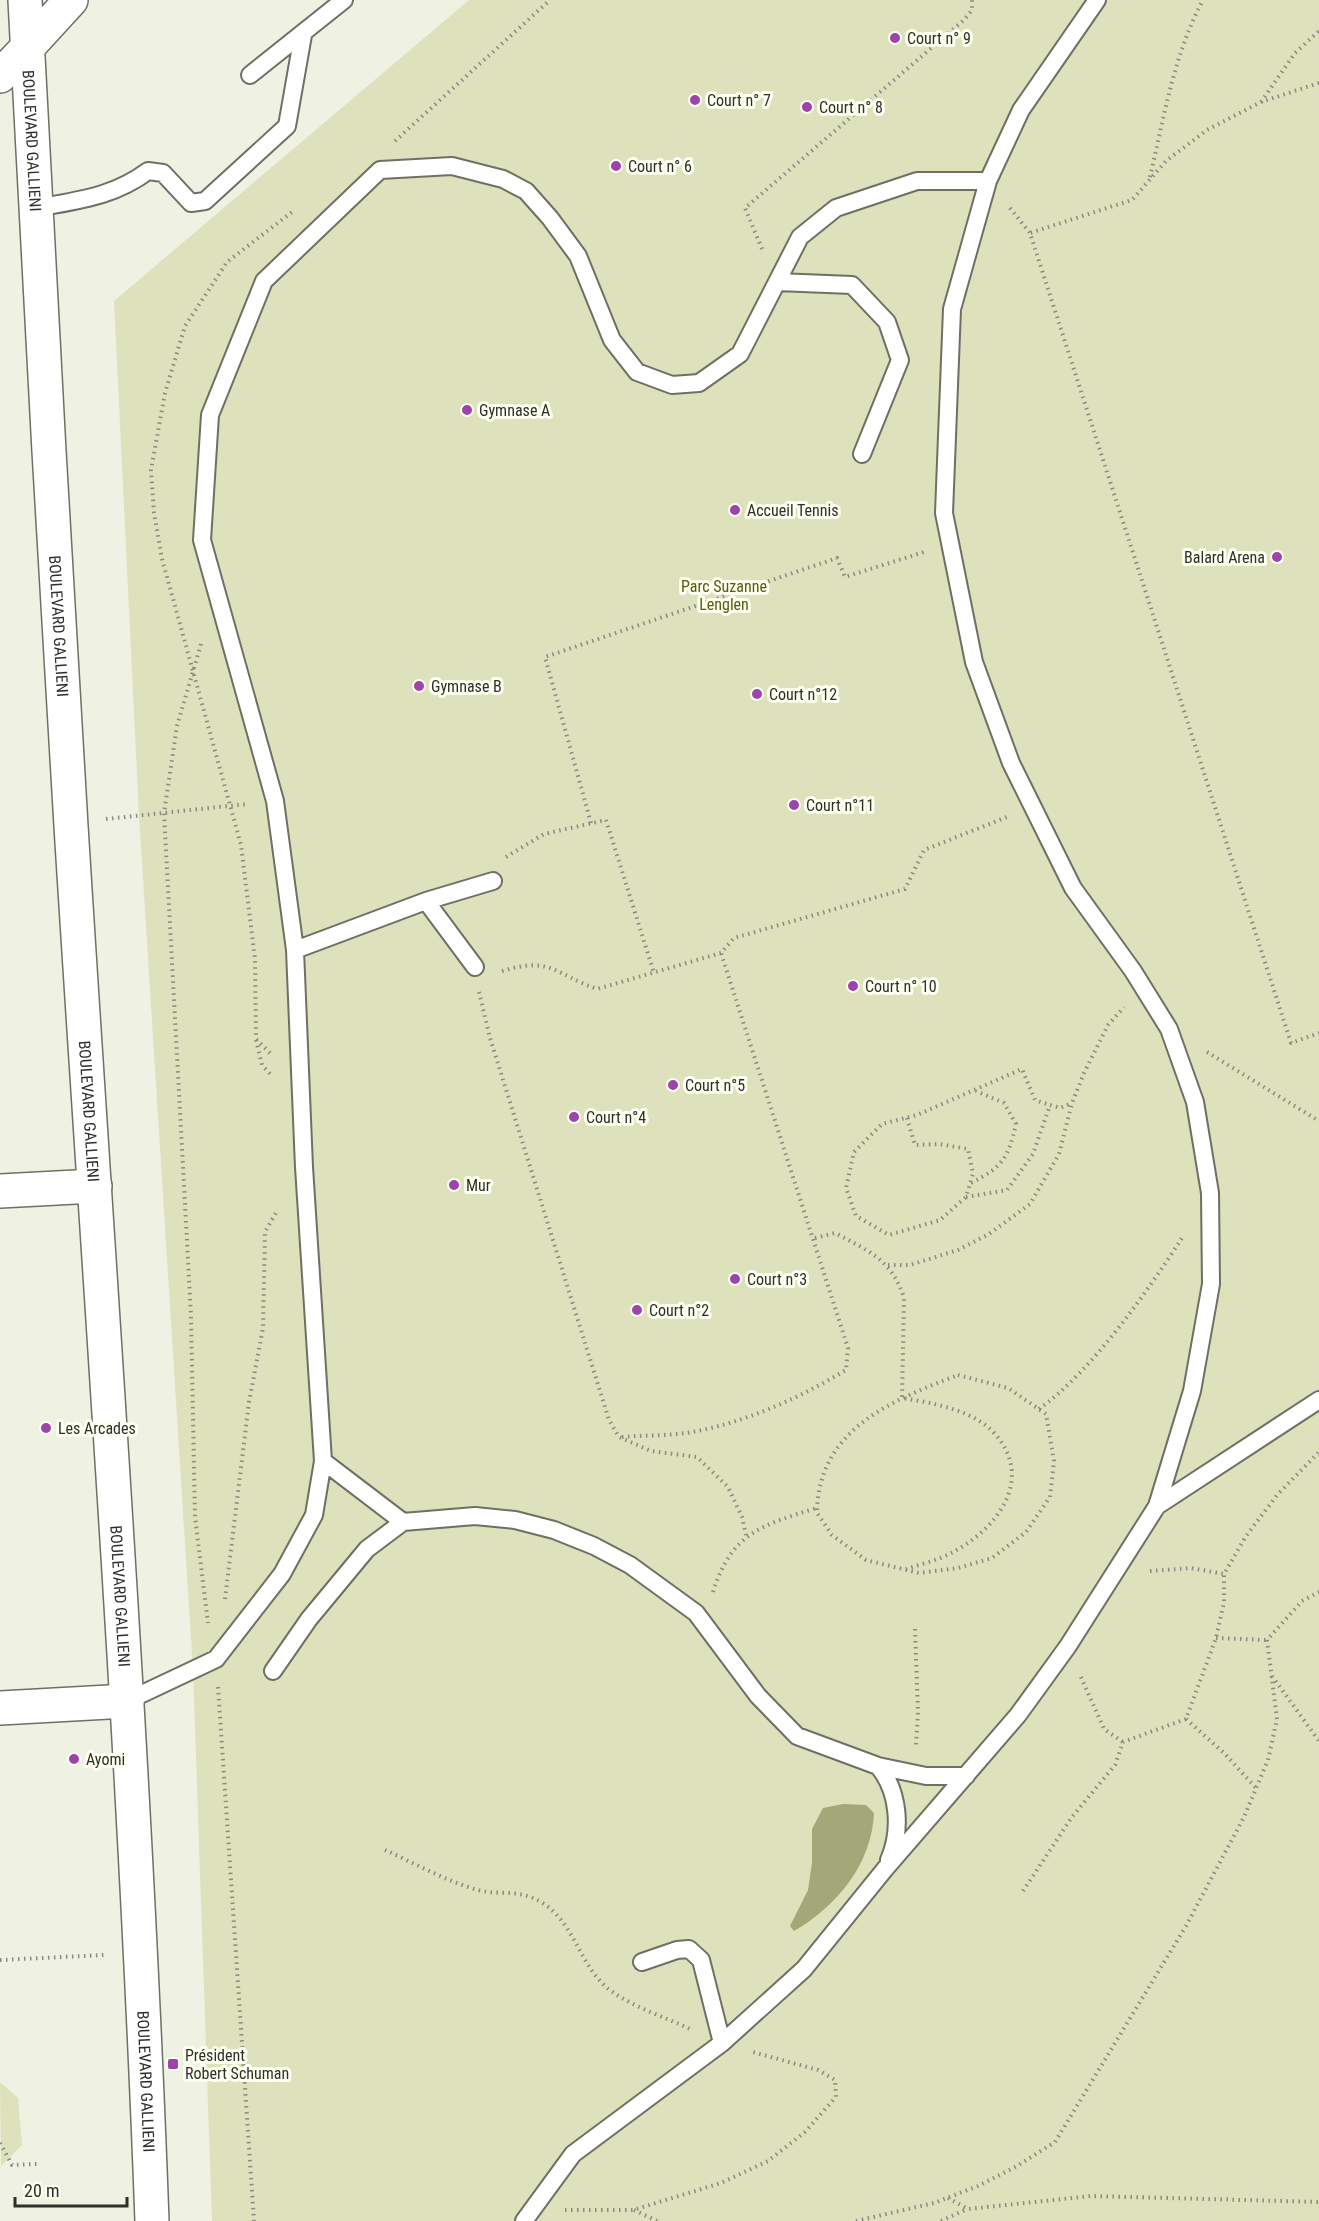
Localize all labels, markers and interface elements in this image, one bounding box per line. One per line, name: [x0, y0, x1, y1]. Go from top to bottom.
place label: Court n° 9: [907, 29, 971, 48]
marker: Court n° 9: [888, 31, 902, 45]
street label: BOULEVARD GALLIENI: [19, 70, 45, 212]
place label: Court n° 7: [707, 91, 771, 110]
marker: Court n° 7: [688, 93, 702, 107]
place label: Court n° 8: [819, 98, 883, 117]
marker: Court n° 8: [800, 100, 814, 114]
place label: Court n° 6: [628, 157, 692, 176]
marker: Court n° 6: [609, 159, 623, 173]
place label: Gymnase A: [479, 401, 550, 420]
marker: Gymnase A: [460, 403, 474, 417]
place label: Accueil Tennis: [747, 501, 838, 520]
marker: Accueil Tennis: [728, 503, 742, 517]
place label: Balard Arena: [1184, 548, 1265, 567]
marker: Balard Arena: [1270, 550, 1284, 564]
street label: BOULEVARD GALLIENI: [45, 555, 73, 697]
park label: Parc Suzanne Lenglen: [681, 577, 767, 614]
place label: Gymnase B: [431, 677, 502, 696]
marker: Gymnase B: [412, 679, 426, 693]
place label: Court n°12: [769, 685, 837, 704]
marker: Court n°12: [750, 687, 764, 701]
place label: Court n°11: [806, 796, 874, 815]
marker: Court n°11: [787, 798, 801, 812]
place label: Court n° 10: [865, 977, 937, 996]
marker: Court n° 10: [846, 979, 860, 993]
street label: BOULEVARD GALLIENI: [75, 1040, 103, 1182]
place label: Court n°5: [685, 1076, 745, 1095]
marker: Court n°5: [666, 1078, 680, 1092]
place label: Court n°4: [586, 1108, 646, 1127]
marker: Court n°4: [567, 1110, 581, 1124]
place label: Mur: [466, 1176, 491, 1195]
marker: Mur: [447, 1178, 461, 1192]
place label: Court n°3: [747, 1270, 807, 1289]
marker: Court n°3: [728, 1272, 742, 1286]
place label: Court n°2: [649, 1301, 709, 1320]
marker: Court n°2: [630, 1303, 644, 1317]
place label: Les Arcades: [58, 1419, 136, 1438]
marker: Les Arcades: [39, 1421, 53, 1435]
street label: BOULEVARD GALLIENI: [107, 1525, 134, 1667]
place label: Ayomi: [86, 1750, 125, 1769]
marker: Ayomi: [67, 1752, 81, 1766]
street label: BOULEVARD GALLIENI: [134, 2010, 159, 2153]
place label: Président Robert Schuman: [185, 2046, 289, 2083]
marker: Président Robert Schuman: [166, 2057, 180, 2071]
scale bar: [15, 2170, 128, 2208]
text: 20 m: [24, 2180, 59, 2201]

